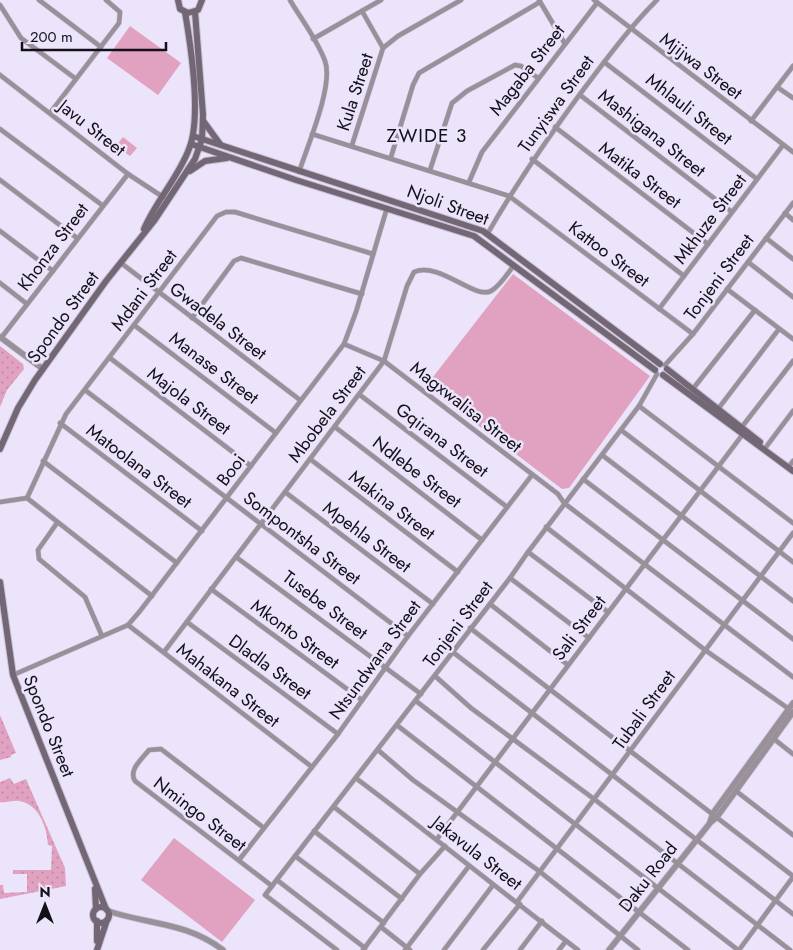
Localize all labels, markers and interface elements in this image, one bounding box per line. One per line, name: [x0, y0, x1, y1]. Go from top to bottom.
street label: Magaba Street: [483, 18, 571, 121]
scale bar: [22, 20, 166, 52]
text: 200 m: [30, 26, 73, 48]
street label: Mjijwa Street: [654, 26, 748, 106]
street label: Kula Street: [330, 49, 380, 134]
street label: Tunyiswa Street: [512, 49, 601, 158]
street label: Mhlauli Street: [640, 67, 738, 152]
street label: Mashigana Street: [593, 83, 712, 184]
street label: Javu Street: [51, 92, 132, 163]
district label: ZWIDE 3: [387, 122, 467, 149]
street label: Matika Street: [593, 135, 687, 215]
street label: Mkhuze Street: [667, 168, 753, 270]
street label: Njoli Street: [403, 178, 493, 232]
street label: Khonza Street: [11, 197, 95, 296]
street label: Kattoo Street: [563, 215, 655, 294]
street label: Tonjeni Street: [678, 228, 761, 326]
street label: Mdani Street: [105, 243, 184, 336]
street label: Spondo Street: [21, 265, 106, 368]
street label: Gwadela Street: [164, 276, 273, 367]
street label: Manase Street: [164, 326, 265, 411]
street label: Magxwalisa Street: [405, 355, 528, 459]
street label: Mbobela Street: [282, 360, 372, 468]
street label: Majola Street: [142, 361, 237, 441]
street label: Gqirana Street: [390, 396, 494, 484]
street label: Matoolana Street: [81, 418, 198, 515]
street label: Ndlebe Street: [367, 430, 467, 515]
street label: Booi: [210, 448, 252, 492]
street label: Makina Street: [343, 464, 441, 547]
street label: Sompontsha Street: [238, 485, 367, 591]
street label: Mpehla Street: [317, 495, 417, 579]
street label: Tusebe Street: [277, 564, 374, 646]
street label: Tonjeni Street: [417, 575, 500, 673]
street label: Sali Street: [546, 589, 613, 666]
street label: Mkonto Street: [245, 593, 345, 675]
street label: Ntsundwana Street: [323, 594, 428, 725]
street label: Dladla Street: [223, 628, 317, 706]
street label: Mahakana Street: [171, 636, 286, 734]
street label: Tubali Street: [606, 664, 682, 755]
street label: Spondo Street: [17, 671, 82, 781]
street label: Nmingo Street: [148, 770, 253, 858]
street label: Jakavula Street: [425, 808, 528, 897]
street label: Daku Road: [612, 837, 684, 917]
north arrow: [20, 880, 70, 930]
text: N: [39, 882, 51, 902]

